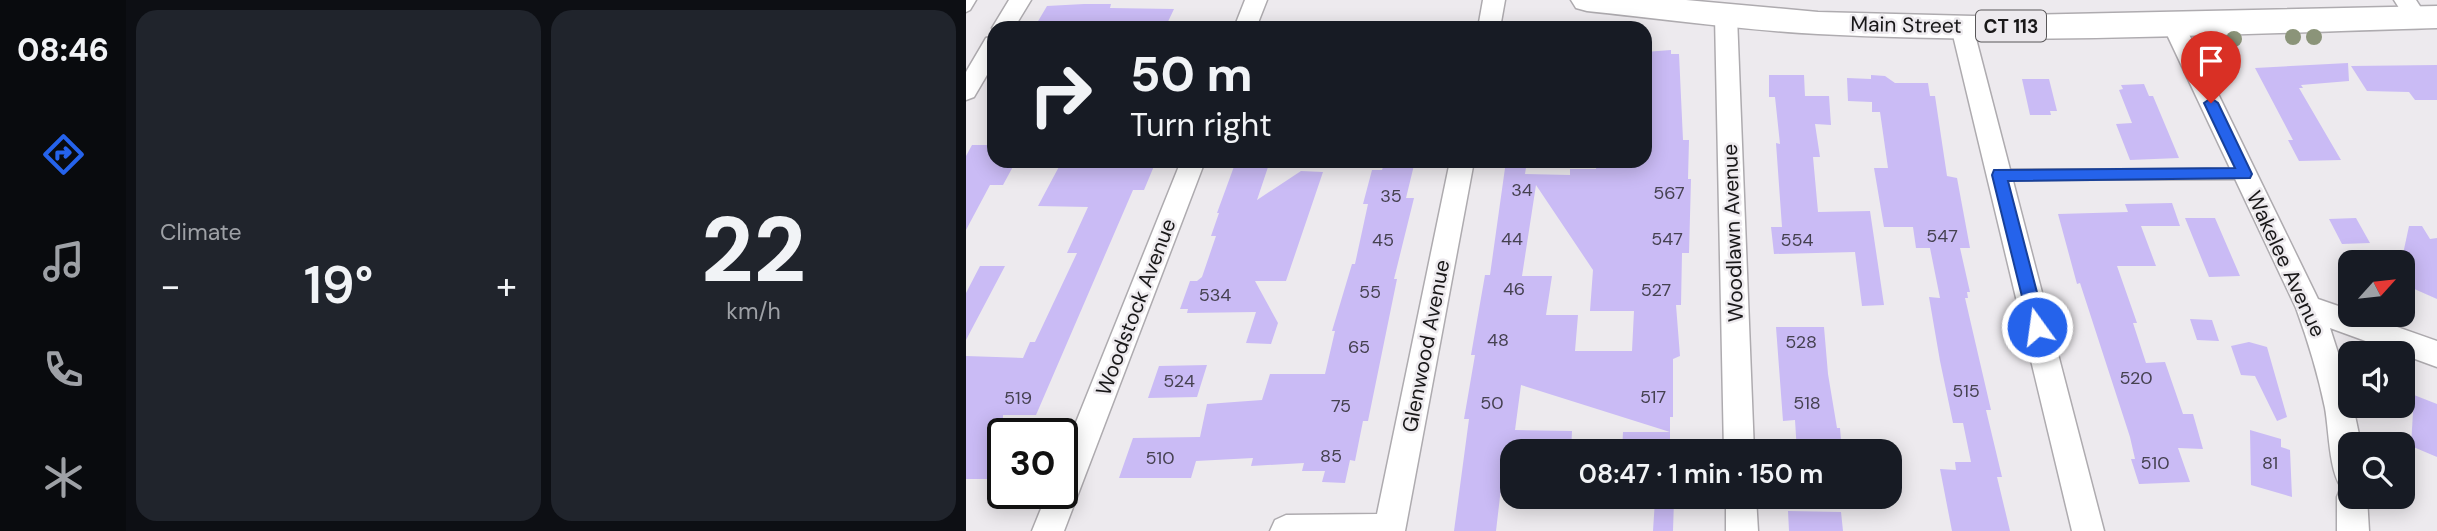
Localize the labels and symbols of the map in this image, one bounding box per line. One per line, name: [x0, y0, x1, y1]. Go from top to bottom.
street label: Main Street: [1850, 10, 1962, 40]
road number: CT 113: [1976, 10, 2046, 42]
pin: [2181, 31, 2241, 103]
street label: Woodlawn Avenue: [1716, 143, 1750, 323]
house number: 34: [1511, 178, 1533, 202]
house number: 567: [1653, 181, 1685, 205]
house number: 35: [1380, 184, 1402, 208]
street label: Wakelee Avenue: [2240, 186, 2332, 342]
street label: Woodstock Avenue: [1089, 214, 1183, 399]
house number: 547: [1926, 224, 1958, 248]
house number: 44: [1501, 227, 1523, 251]
house number: 547: [1651, 227, 1683, 251]
house number: 45: [1372, 228, 1394, 252]
house number: 554: [1781, 228, 1814, 252]
north arrow: [2338, 250, 2415, 327]
street label: Glenwood Avenue: [1396, 257, 1456, 435]
house number: 46: [1503, 277, 1525, 301]
house number: 527: [1641, 278, 1671, 302]
house number: 55: [1359, 280, 1381, 304]
house number: 534: [1199, 283, 1231, 307]
position arrow: [2000, 290, 2074, 364]
house number: 48: [1487, 328, 1509, 352]
house number: 528: [1785, 330, 1817, 354]
house number: 65: [1348, 335, 1370, 359]
house number: 520: [2119, 366, 2153, 390]
house number: 524: [1163, 369, 1195, 393]
house number: 515: [1952, 379, 1980, 403]
house number: 517: [1640, 385, 1666, 409]
house number: 519: [1004, 386, 1032, 410]
house number: 50: [1480, 391, 1504, 415]
house number: 518: [1793, 391, 1821, 415]
house number: 75: [1331, 394, 1351, 418]
speed limit sign: 30: [987, 418, 1078, 509]
house number: 85: [1320, 444, 1342, 468]
house number: 510: [1146, 446, 1174, 470]
house number: 510: [2141, 451, 2169, 475]
house number: 81: [2262, 451, 2278, 475]

